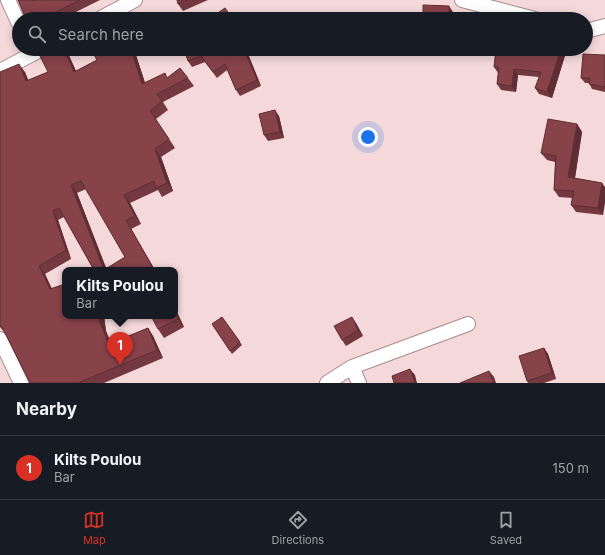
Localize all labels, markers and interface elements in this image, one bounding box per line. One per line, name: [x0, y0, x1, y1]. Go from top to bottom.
search box: [12, 12, 593, 56]
icon: search: [26, 23, 48, 45]
text: Search here: [58, 25, 144, 44]
your location: [358, 127, 378, 147]
popup: [62, 267, 178, 319]
text: Kilts Poulou: [76, 276, 164, 295]
text: Bar: [76, 295, 97, 311]
pin: 1: [107, 332, 133, 365]
text: Nearby: [16, 399, 77, 419]
text: Kilts Poulou: [54, 450, 141, 469]
text: 1: [26, 460, 32, 476]
text: 150 m: [553, 460, 589, 476]
text: Bar: [54, 469, 75, 485]
tab: Map: [83, 509, 106, 547]
tab: Directions: [272, 509, 324, 547]
tab: Saved: [490, 509, 522, 547]

